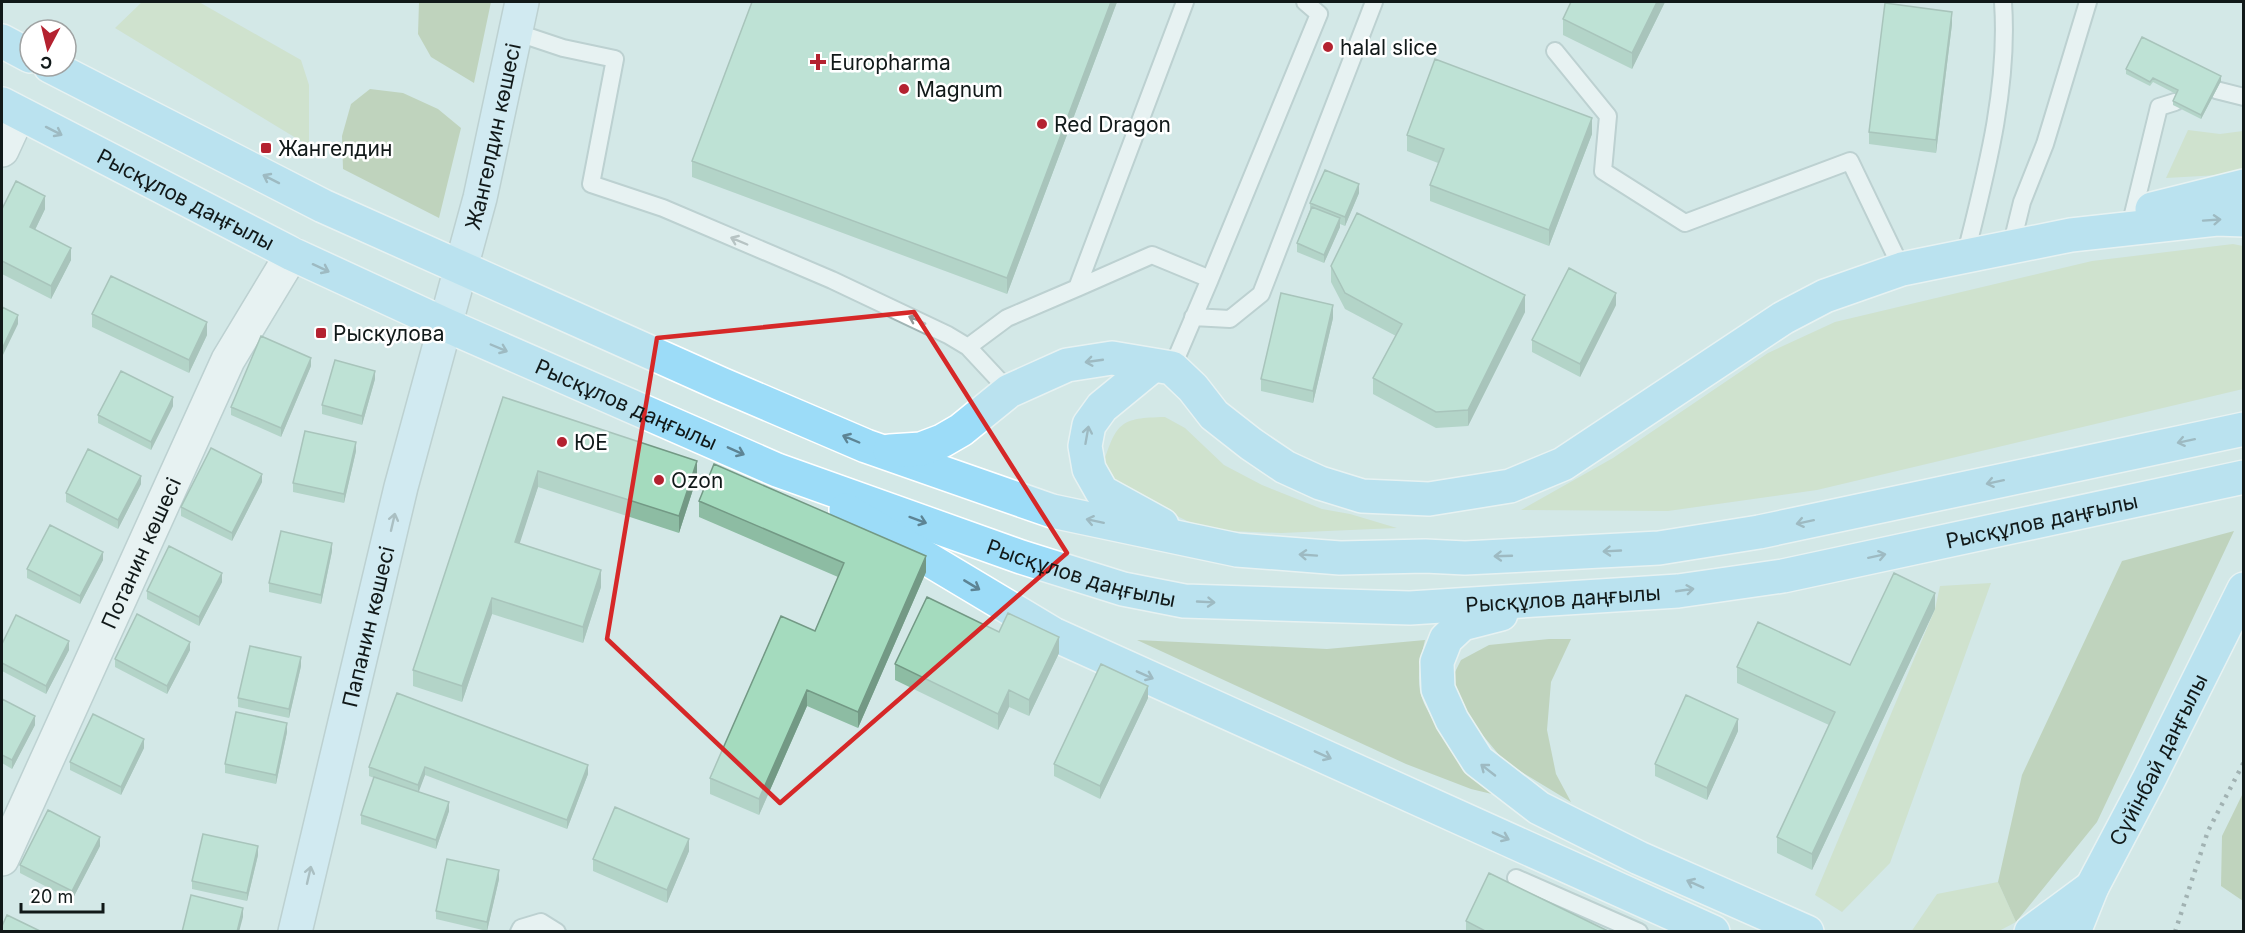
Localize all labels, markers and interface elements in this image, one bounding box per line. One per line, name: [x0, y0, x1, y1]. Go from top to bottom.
north arrow: [18, 18, 78, 78]
place label: halal slice: [1340, 35, 1438, 60]
marker: halal slice: [1321, 40, 1335, 54]
street label: Жангелдин көшесі: [459, 41, 525, 232]
place label: Europharma: [830, 50, 951, 75]
text: С: [39, 52, 53, 74]
marker: Europharma: [811, 55, 825, 69]
place label: Magnum: [916, 77, 1003, 102]
marker: Magnum: [897, 82, 911, 96]
place label: Red Dragon: [1054, 112, 1171, 137]
marker: Red Dragon: [1035, 117, 1049, 131]
one-way arrow: [44, 126, 62, 137]
place label: Жангелдин: [278, 136, 392, 161]
marker: Жангелдин: [259, 141, 273, 155]
street label: Рысқұлов даңғылы: [93, 143, 279, 255]
one-way arrow: [262, 173, 280, 185]
one-way arrow: [2202, 214, 2222, 225]
one-way arrow: [730, 235, 748, 246]
one-way arrow: [311, 262, 329, 274]
one-way arrow: [908, 314, 926, 326]
place label: Рыскулова: [333, 321, 444, 346]
marker: Рыскулова: [314, 326, 328, 340]
one-way arrow: [490, 343, 508, 354]
street label: Рысқұлов даңғылы: [532, 353, 721, 455]
one-way arrow: [1085, 355, 1104, 366]
one-way arrow: [1082, 425, 1093, 445]
place label: ЮЕ: [574, 430, 608, 455]
one-way arrow: [842, 433, 861, 444]
marker: ЮЕ: [555, 435, 569, 449]
one-way arrow: [2177, 436, 2197, 447]
one-way arrow: [726, 446, 744, 458]
place label: Ozon: [671, 468, 723, 493]
street label: Потанин көшесі: [96, 473, 186, 632]
marker: Ozon: [652, 473, 666, 487]
one-way arrow: [1986, 476, 2005, 488]
street label: Рысқұлов даңғылы: [1944, 488, 2140, 553]
one-way arrow: [387, 512, 399, 531]
one-way arrow: [1086, 514, 1105, 526]
one-way arrow: [908, 516, 927, 527]
one-way arrow: [1795, 517, 1815, 528]
street label: Рысқұлов даңғылы: [983, 533, 1178, 612]
street label: Папанин көшесі: [336, 543, 399, 710]
one-way arrow: [1603, 545, 1623, 556]
one-way arrow: [1299, 549, 1319, 560]
one-way arrow: [1494, 550, 1514, 562]
one-way arrow: [1867, 550, 1886, 561]
one-way arrow: [963, 580, 980, 592]
street label: Рысқұлов даңғылы: [1465, 580, 1661, 617]
one-way arrow: [1675, 584, 1694, 595]
one-way arrow: [1195, 597, 1215, 608]
one-way arrow: [1136, 670, 1154, 681]
street label: Сүйінбай даңғылы: [2104, 670, 2212, 850]
one-way arrow: [1313, 750, 1331, 762]
one-way arrow: [1481, 763, 1497, 776]
one-way arrow: [1491, 830, 1509, 842]
one-way arrow: [303, 865, 315, 884]
scale bar: [21, 876, 104, 914]
one-way arrow: [1686, 877, 1704, 888]
text: 20 m: [30, 886, 73, 907]

